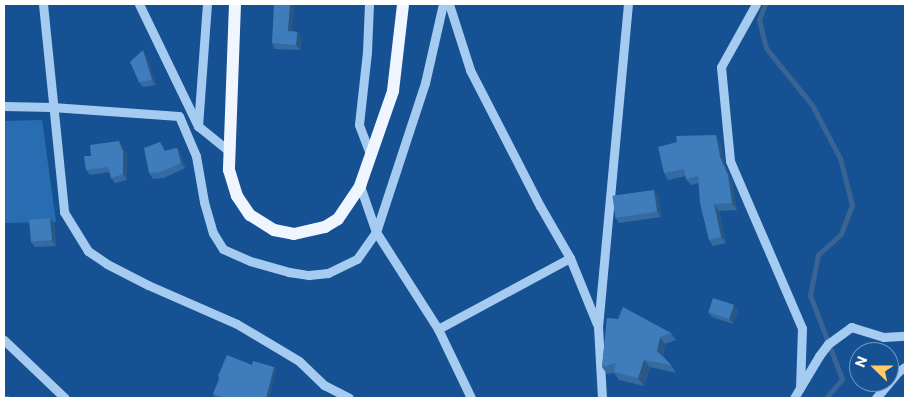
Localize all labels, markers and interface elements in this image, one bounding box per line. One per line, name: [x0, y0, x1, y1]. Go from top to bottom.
north arrow: [849, 342, 899, 392]
text: N: [851, 354, 870, 370]

